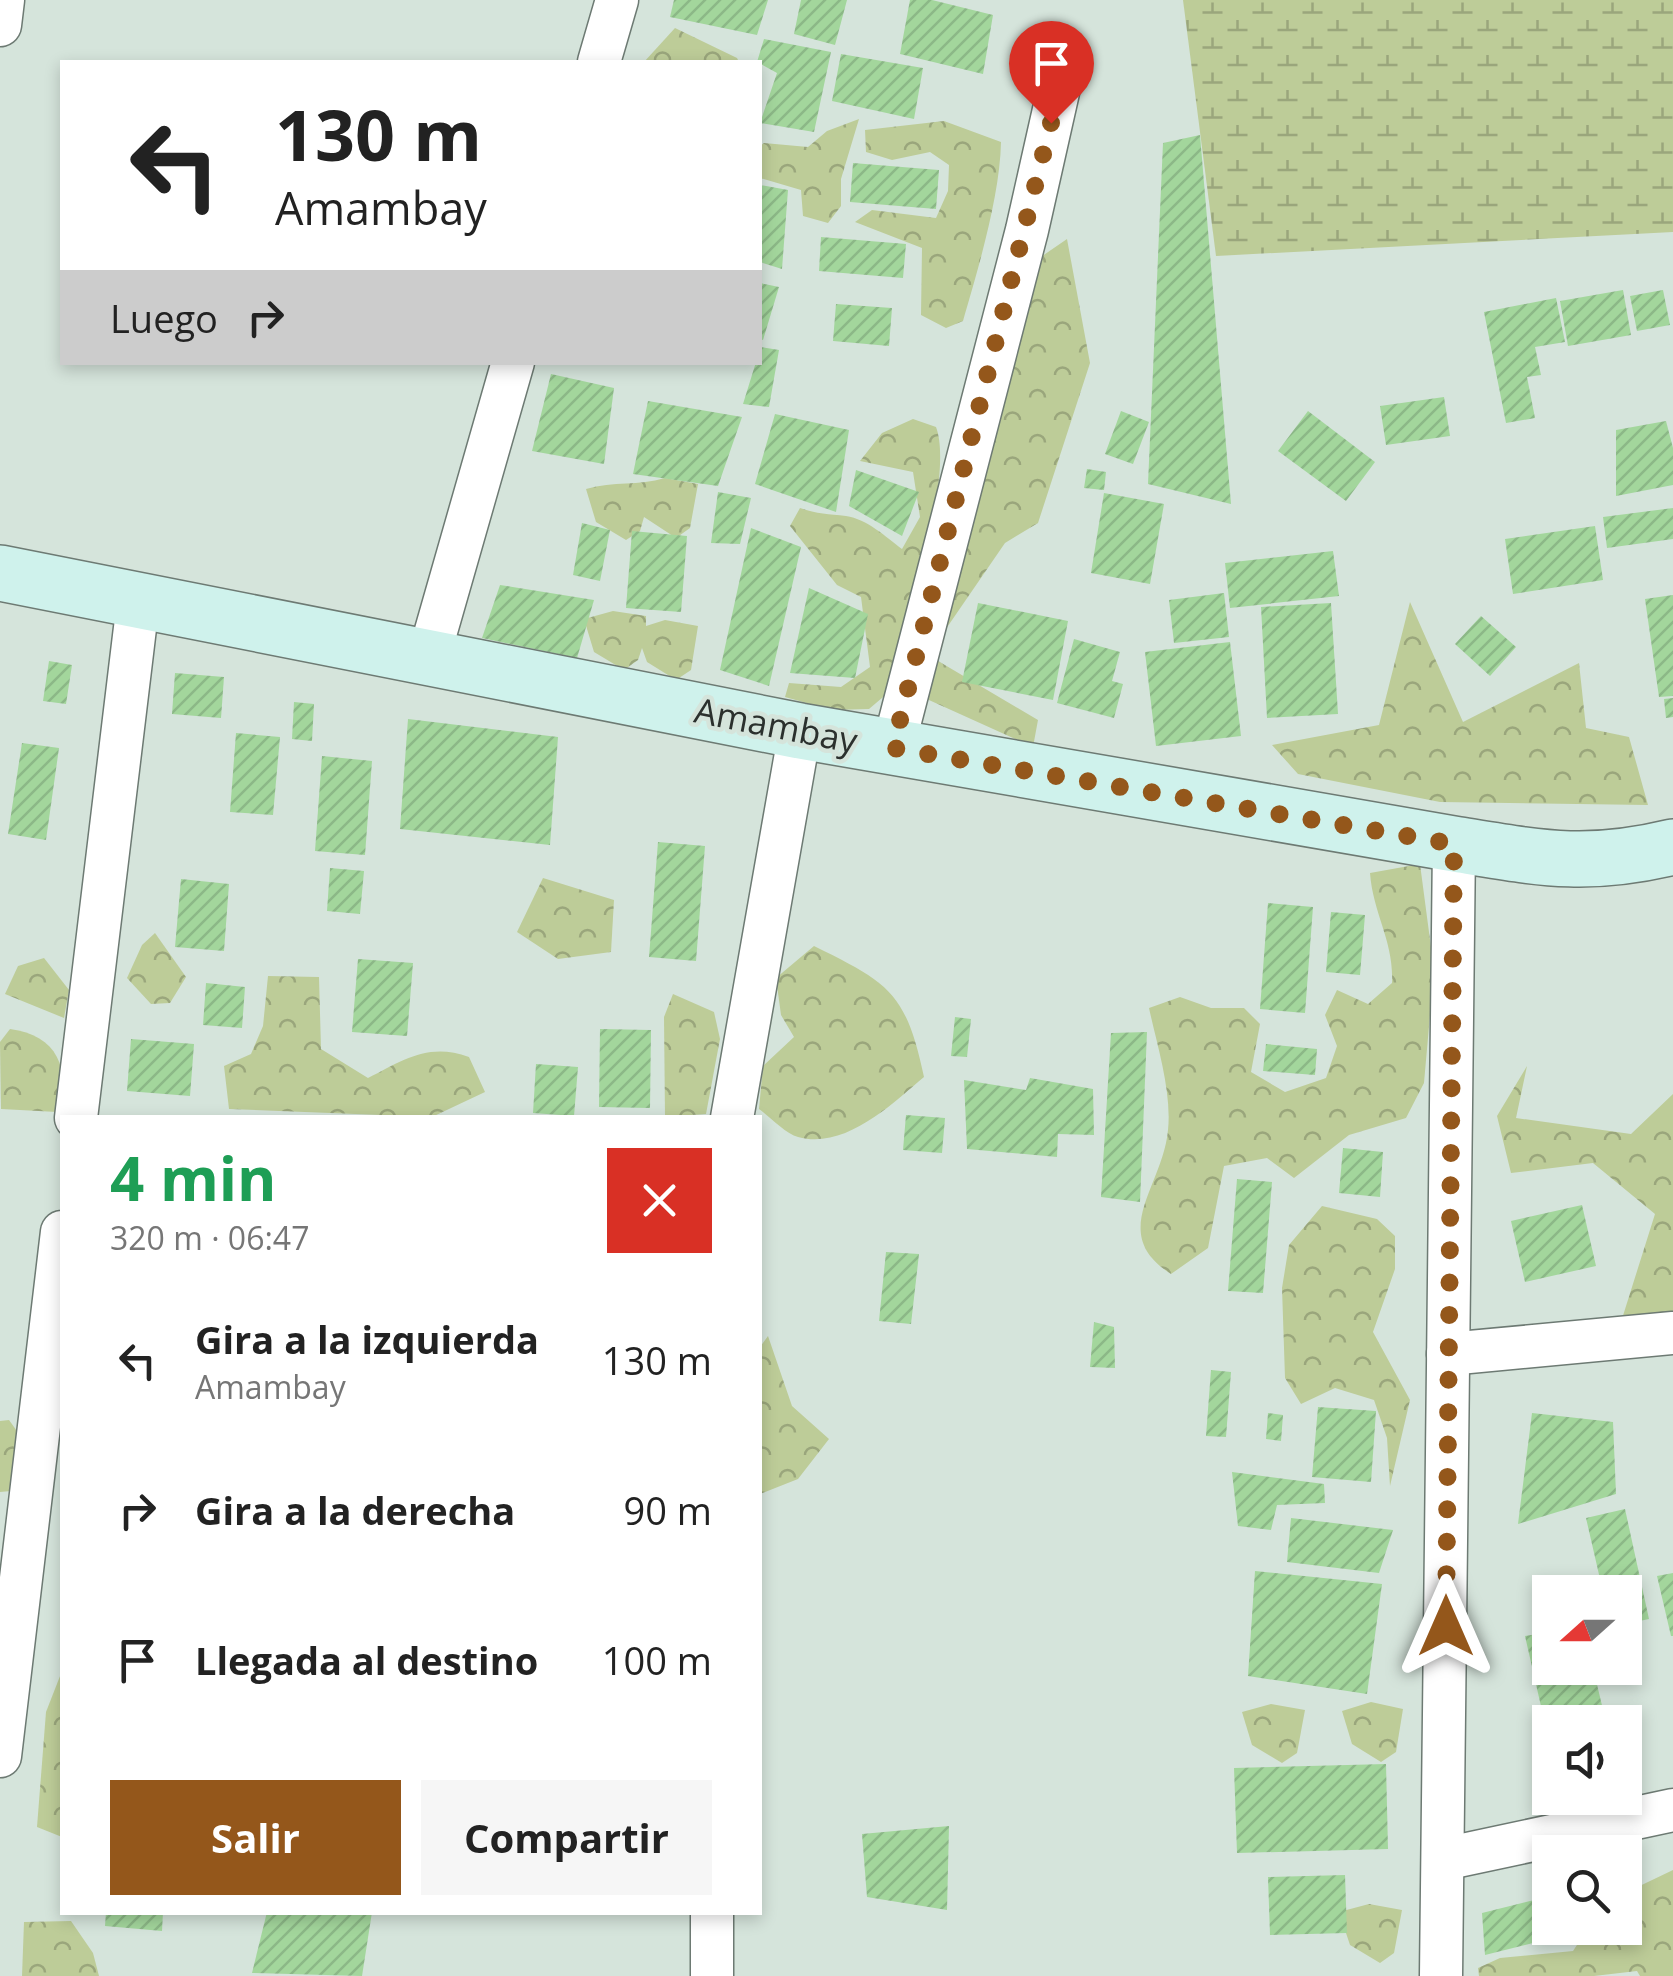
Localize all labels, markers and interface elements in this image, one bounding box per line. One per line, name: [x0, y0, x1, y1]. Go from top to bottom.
pin: [1009, 21, 1094, 124]
icon: arrive: [1024, 36, 1079, 91]
text: 130 m: [275, 86, 482, 182]
icon: left: [110, 100, 240, 230]
text: Amambay: [275, 177, 487, 238]
icon: right: [238, 290, 293, 345]
text: Luego: [110, 292, 218, 344]
street label: Amambay: [691, 686, 862, 763]
text: 4 min: [110, 1137, 277, 1219]
button: close: [607, 1148, 712, 1253]
text: 320 m · 06:47: [110, 1216, 309, 1259]
text: Gira a la izquierda: [195, 1313, 539, 1365]
icon: left: [110, 1333, 165, 1388]
text: 130 m: [602, 1334, 712, 1386]
text: Amambay: [195, 1365, 346, 1408]
icon: right: [110, 1483, 165, 1538]
text: Gira a la derecha: [195, 1484, 515, 1536]
text: 90 m: [623, 1484, 712, 1536]
position arrow: [1394, 1574, 1498, 1678]
north arrow: [1532, 1575, 1642, 1685]
map controls: [1532, 1575, 1642, 1945]
icon: arrive: [110, 1633, 165, 1688]
text: Llegada al destino: [195, 1634, 538, 1686]
text: 100 m: [602, 1634, 712, 1686]
button: sound: [1532, 1705, 1642, 1815]
button: Salir: [110, 1780, 401, 1895]
button: Compartir: [421, 1780, 712, 1895]
button: search: [1532, 1835, 1642, 1945]

